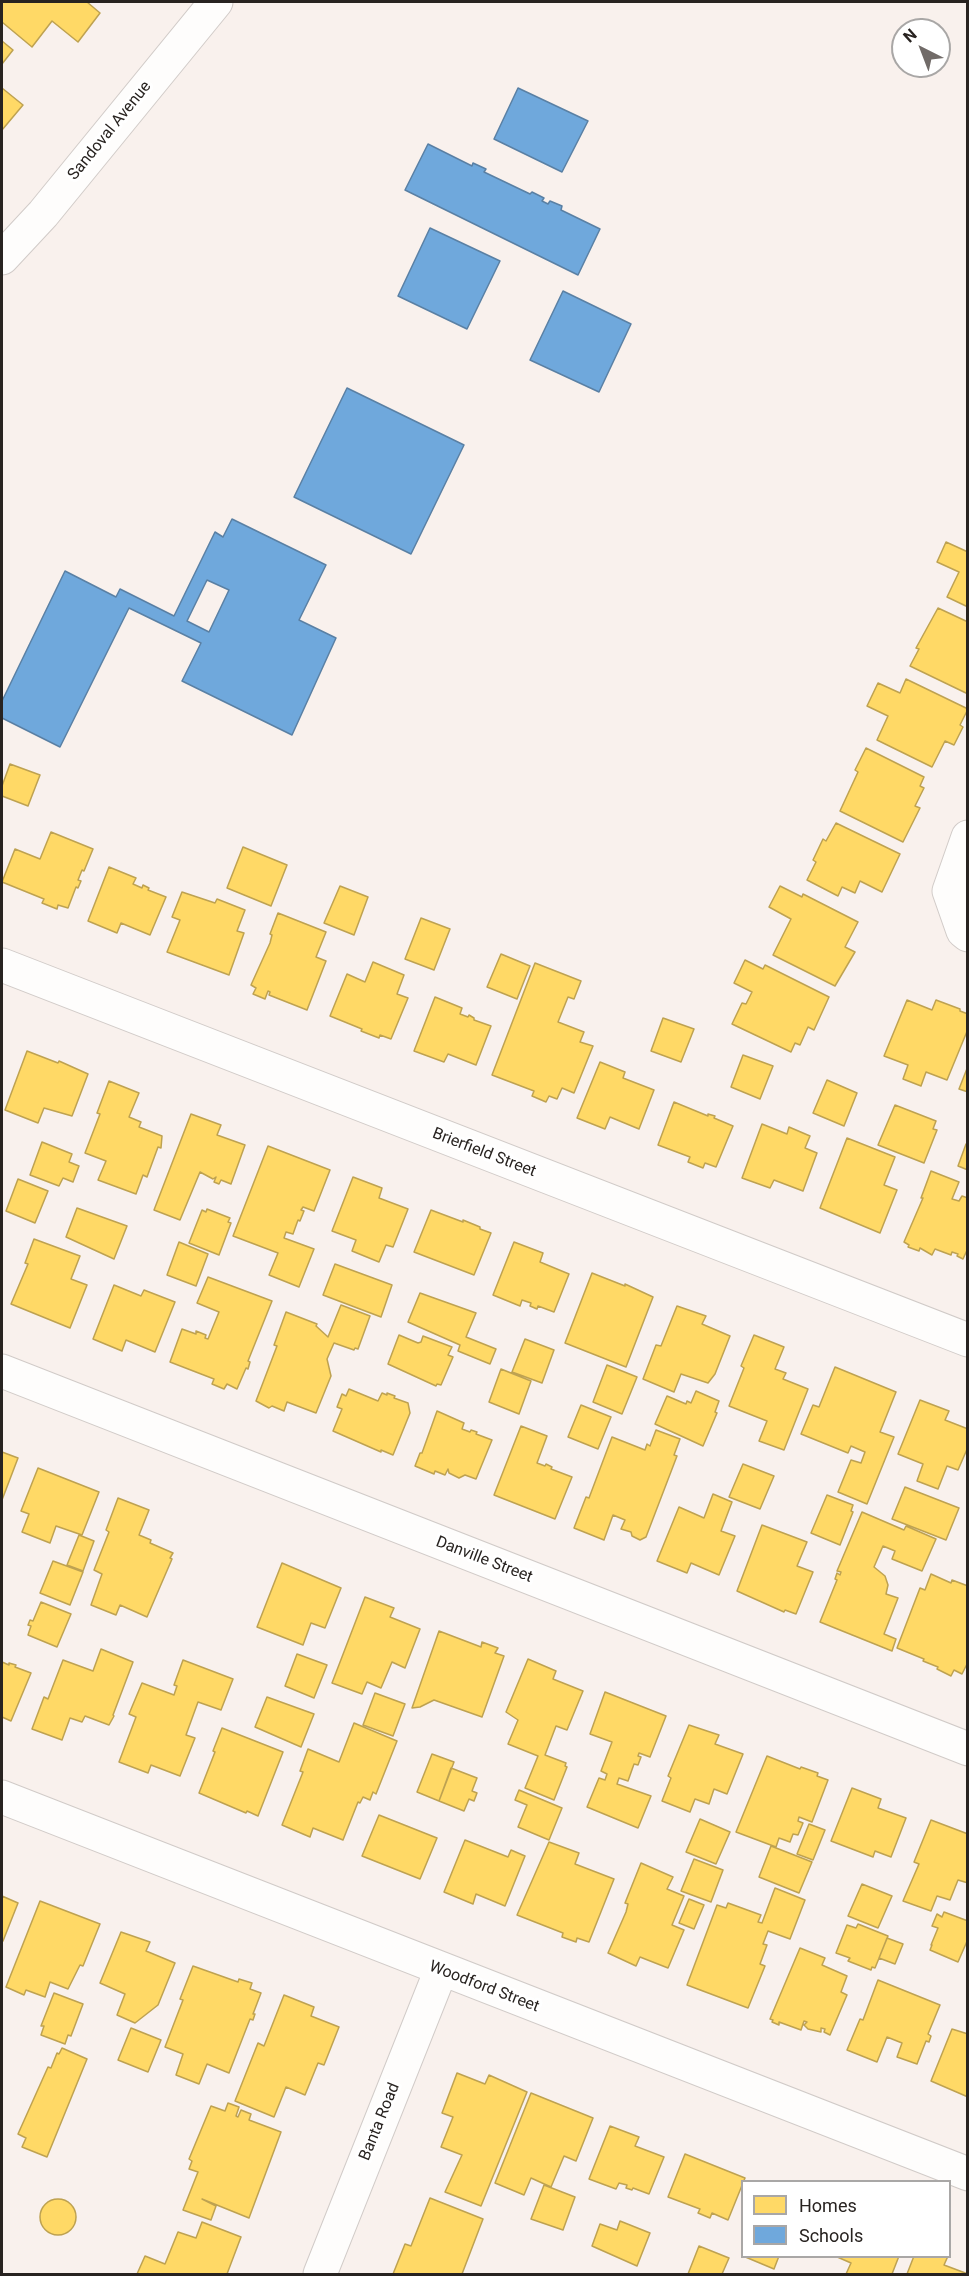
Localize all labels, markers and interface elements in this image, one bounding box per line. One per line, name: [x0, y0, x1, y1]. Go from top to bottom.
north arrow: [891, 18, 951, 78]
text: N: [899, 25, 921, 47]
street label: Sandoval Avenue: [64, 78, 156, 184]
street label: Brierfield Street: [429, 1124, 539, 1182]
street label: Danville Street: [433, 1533, 535, 1587]
street label: Woodford Street: [426, 1957, 542, 2017]
street label: Banta Road: [356, 2080, 404, 2164]
legend: [741, 2180, 951, 2258]
text: Homes: [799, 2195, 857, 2216]
text: Schools: [799, 2225, 863, 2246]

